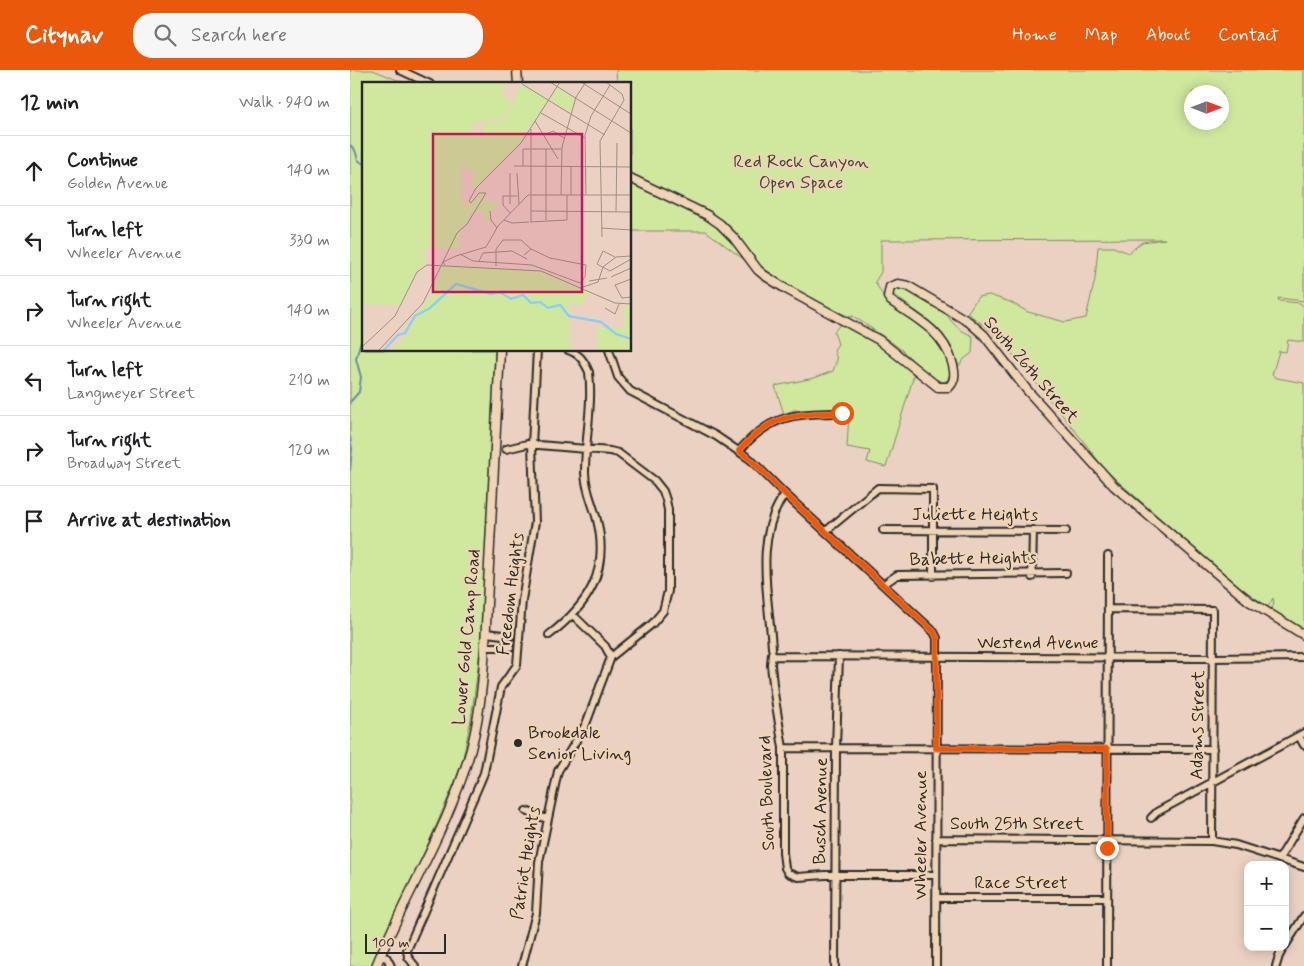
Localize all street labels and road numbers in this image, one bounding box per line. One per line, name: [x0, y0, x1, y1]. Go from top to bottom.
street label: South 26th Street: [978, 311, 1084, 429]
street label: Juliette Heights: [912, 503, 1038, 527]
street label: Freedom Heights: [492, 531, 530, 657]
street label: Babette Heights: [909, 546, 1037, 572]
street label: Lower Gold Camp Road: [447, 548, 487, 726]
street label: Westend Avenue: [977, 631, 1099, 655]
street label: Adams Street: [1185, 670, 1211, 780]
street label: South Boulevard: [753, 735, 781, 851]
street label: Busch Avenue: [808, 757, 834, 865]
street label: Wheeler Avenue: [909, 770, 933, 900]
street label: Patriot Heights: [505, 805, 547, 921]
street label: South 25th Street: [950, 812, 1084, 836]
street label: Race Street: [974, 871, 1068, 895]

